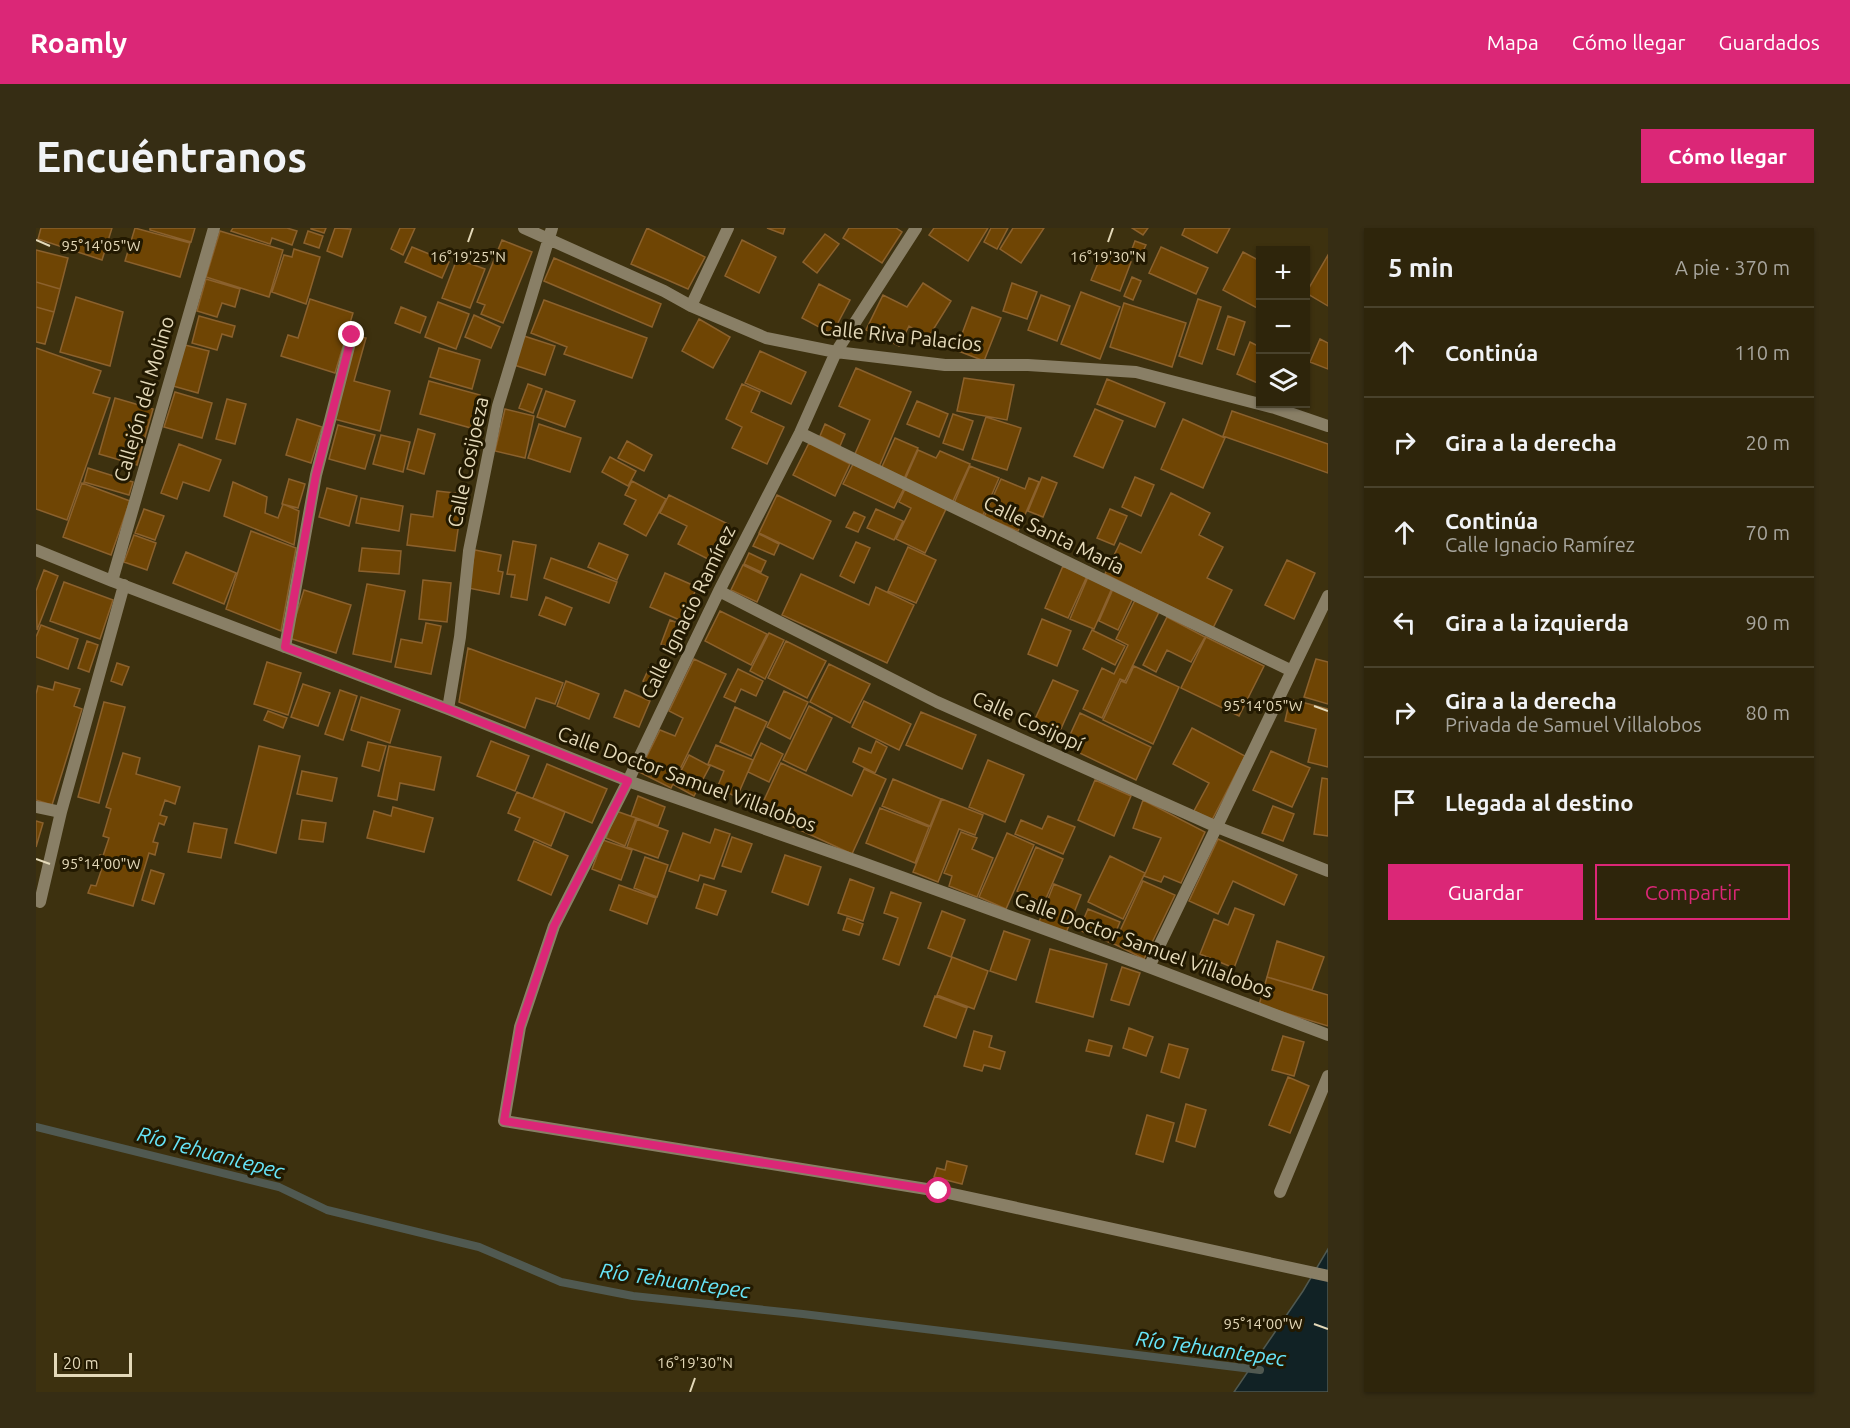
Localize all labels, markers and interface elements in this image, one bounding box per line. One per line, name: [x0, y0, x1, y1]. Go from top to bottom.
text: Roamly: [30, 27, 127, 58]
text: Mapa: [1487, 30, 1539, 54]
text: Cómo llegar: [1572, 30, 1686, 54]
text: Guardados: [1719, 30, 1820, 54]
button: Cómo llegar: [1641, 129, 1814, 183]
text: Encuéntranos: [36, 133, 307, 180]
text: 95°14'05"W: [61, 237, 141, 254]
map controls: [1256, 246, 1310, 408]
button: +: [1256, 246, 1310, 300]
text: 16°19'25"N: [430, 248, 506, 265]
text: 16°19'30"N: [1070, 248, 1146, 265]
text: 5 min: [1388, 253, 1454, 282]
text: A pie · 370 m: [1675, 256, 1790, 279]
button: −: [1256, 300, 1310, 354]
street label: Callejón del Molino: [109, 313, 178, 484]
street label: Calle Riva Palacios: [819, 316, 983, 355]
route end: [338, 321, 364, 347]
icon: ahead: [1388, 336, 1421, 369]
text: Continúa: [1445, 340, 1538, 365]
text: 110 m: [1734, 341, 1790, 364]
button: layers: [1256, 354, 1310, 408]
street label: Calle Cosijoeza: [442, 394, 493, 529]
icon: right: [1388, 426, 1421, 459]
text: Gira a la derecha: [1445, 430, 1617, 455]
text: 20 m: [1746, 431, 1790, 454]
street label: Calle Santa María: [980, 490, 1128, 579]
text: Continúa: [1445, 508, 1538, 533]
icon: ahead: [1388, 516, 1421, 549]
street label: Calle Ignacio Ramírez: [636, 521, 740, 702]
text: 70 m: [1746, 521, 1790, 544]
text: Calle Ignacio Ramírez: [1445, 533, 1635, 556]
icon: left: [1388, 606, 1421, 639]
text: Gira a la izquierda: [1445, 610, 1629, 635]
text: 90 m: [1746, 611, 1790, 634]
street label: Calle Cosijopí: [969, 686, 1088, 756]
text: Gira a la derecha: [1445, 688, 1617, 713]
icon: right: [1388, 696, 1421, 729]
text: 95°14'05"W: [1223, 697, 1303, 714]
text: 80 m: [1746, 701, 1790, 724]
text: Privada de Samuel Villalobos: [1445, 713, 1702, 736]
street label: Calle Doctor Samuel Villalobos: [555, 721, 820, 836]
icon: arrive: [1388, 786, 1421, 819]
text: Llegada al destino: [1445, 790, 1633, 815]
text: 95°14'00"W: [61, 855, 141, 872]
button: Guardar: [1388, 864, 1583, 920]
button: Compartir: [1595, 864, 1790, 920]
street label: Calle Doctor Samuel Villalobos: [1012, 887, 1277, 1002]
water label: Río Tehuantepec: [135, 1121, 288, 1183]
route start: [925, 1177, 951, 1203]
water label: Río Tehuantepec: [599, 1258, 752, 1302]
text: 95°14'00"W: [1223, 1315, 1303, 1332]
water label: Río Tehuantepec: [1135, 1326, 1288, 1370]
scale bar: [54, 1350, 132, 1378]
text: 20 m: [63, 1354, 99, 1372]
text: 16°19'30"N: [657, 1354, 733, 1371]

